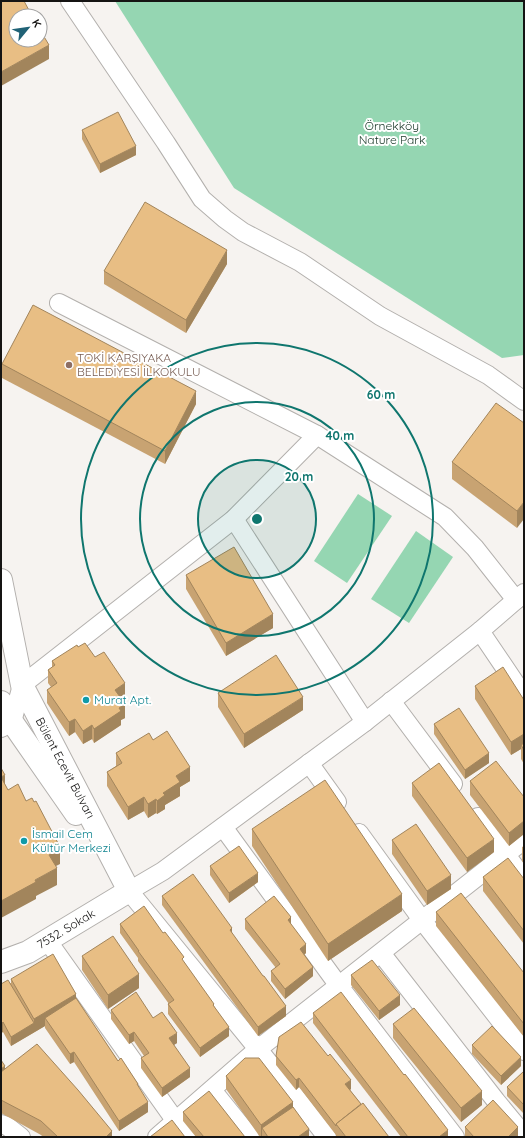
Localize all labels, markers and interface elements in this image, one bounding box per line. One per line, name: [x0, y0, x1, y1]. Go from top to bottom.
north arrow: [8, 8, 48, 48]
text: K: [29, 17, 45, 30]
park label: Örnekköy Nature Park: [359, 118, 425, 147]
place label: TOKİ KARŞIYAKA BELEDİYESİ İLKOKULU: [77, 350, 201, 379]
marker: TOKİ KARŞIYAKA BELEDİYESİ İLKOKULU: [64, 360, 74, 370]
text: 60 m: [367, 387, 395, 402]
text: 40 m: [326, 428, 354, 443]
text: 20 m: [285, 469, 313, 484]
centre of rings: [250, 512, 264, 526]
place label: Murat Apt.: [94, 692, 151, 707]
marker: Murat Apt.: [81, 695, 91, 705]
street label: Bülent Ecevit Bulvarı: [32, 715, 98, 821]
place label: İsmail Cem Kültür Merkezi: [32, 826, 111, 855]
marker: İsmail Cem Kültür Merkezi: [19, 836, 29, 846]
street label: 7532. Sokak: [34, 905, 98, 952]

